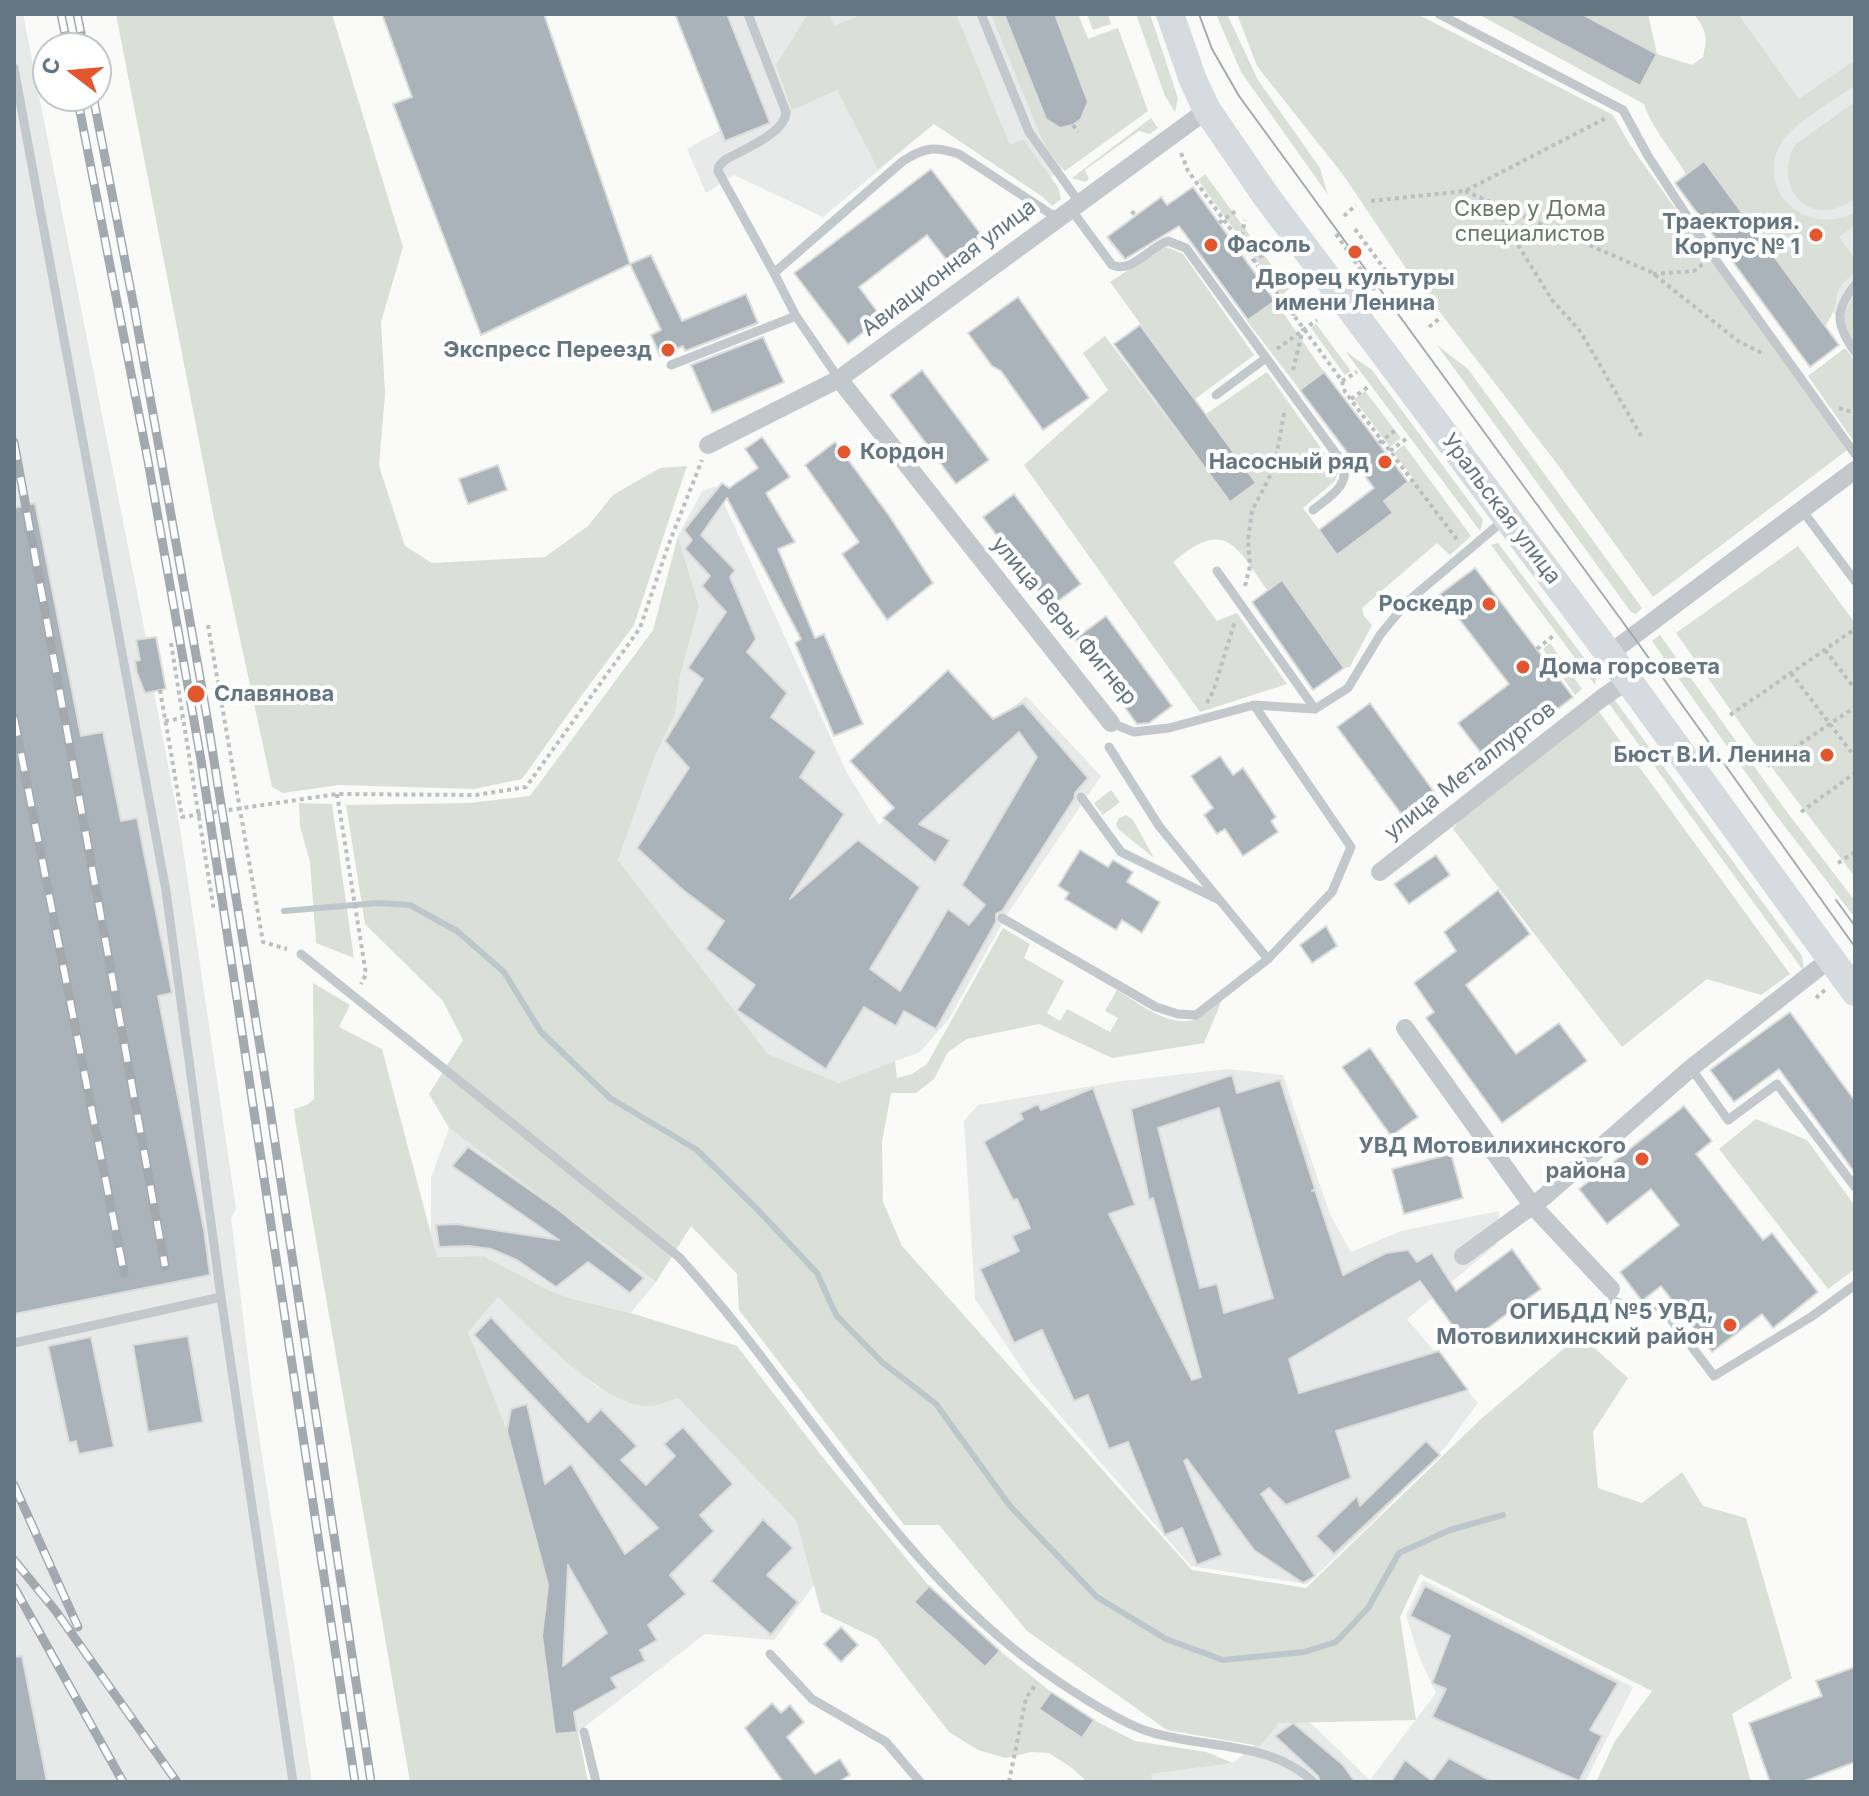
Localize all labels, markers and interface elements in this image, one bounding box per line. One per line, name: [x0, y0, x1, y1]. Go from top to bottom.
north arrow: [32, 32, 112, 112]
text: С: [36, 55, 66, 77]
street label: Авиационная улица: [857, 194, 1041, 342]
park label: Сквер у Дома специалистов: [1454, 196, 1606, 248]
place label: Траектория. Корпус № 1: [1662, 209, 1800, 260]
marker: Траектория. Корпус № 1: [1807, 226, 1825, 244]
place label: Фасоль: [1227, 232, 1311, 258]
marker: Фасоль: [1202, 236, 1220, 254]
marker: Дворец культуры имени Ленина: [1346, 243, 1364, 261]
place label: Дворец культуры имени Ленина: [1255, 265, 1455, 316]
place label: Экспресс Переезд: [443, 337, 652, 363]
marker: Экспресс Переезд: [659, 341, 677, 359]
street label: Уральская улица: [1436, 429, 1566, 589]
place label: Кордон: [860, 439, 944, 465]
marker: Кордон: [835, 443, 853, 461]
place label: Насосный ряд: [1209, 449, 1369, 475]
marker: Насосный ряд: [1376, 453, 1394, 471]
street label: улица Веры Фигнер: [986, 531, 1142, 711]
place label: Роскедр: [1378, 591, 1473, 617]
marker: Роскедр: [1480, 595, 1498, 613]
place label: Дома горсовета: [1539, 654, 1720, 680]
marker: Дома горсовета: [1514, 658, 1532, 676]
place label: Славянова: [214, 681, 334, 707]
marker: Славянова: [185, 683, 207, 705]
street label: улица Металлургов: [1379, 696, 1561, 846]
place label: Бюст В.И. Ленина: [1614, 742, 1811, 768]
marker: Бюст В.И. Ленина: [1818, 746, 1836, 764]
place label: УВД Мотовилихинского района: [1358, 1133, 1626, 1184]
marker: УВД Мотовилихинского района: [1633, 1150, 1651, 1168]
place label: ОГИБДД №5 УВД, Мотовилихинский район: [1436, 1299, 1714, 1350]
marker: ОГИБДД №5 УВД, Мотовилихинский район: [1721, 1316, 1739, 1334]

